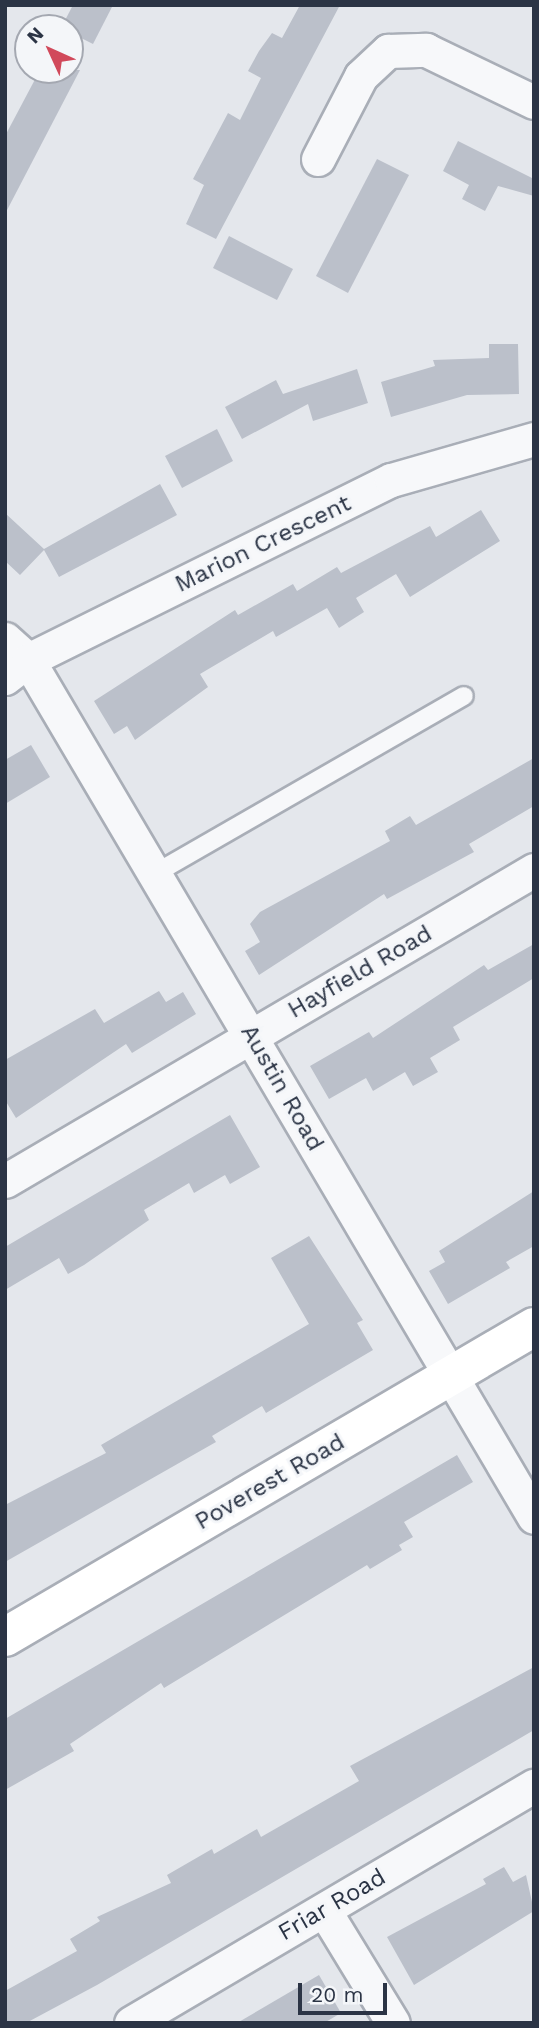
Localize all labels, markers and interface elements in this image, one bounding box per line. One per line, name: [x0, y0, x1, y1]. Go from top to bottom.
north arrow: [14, 14, 84, 84]
text: N: [22, 22, 48, 48]
street label: Marion Crescent: [170, 489, 356, 599]
street label: Hayfield Road: [283, 919, 437, 1025]
street label: Austin Road: [234, 1020, 330, 1156]
street label: Poverest Road: [190, 1428, 350, 1536]
street label: Friar Road: [273, 1863, 391, 1947]
scale bar: [301, 1968, 390, 2012]
text: 20 m: [311, 1982, 363, 2007]

